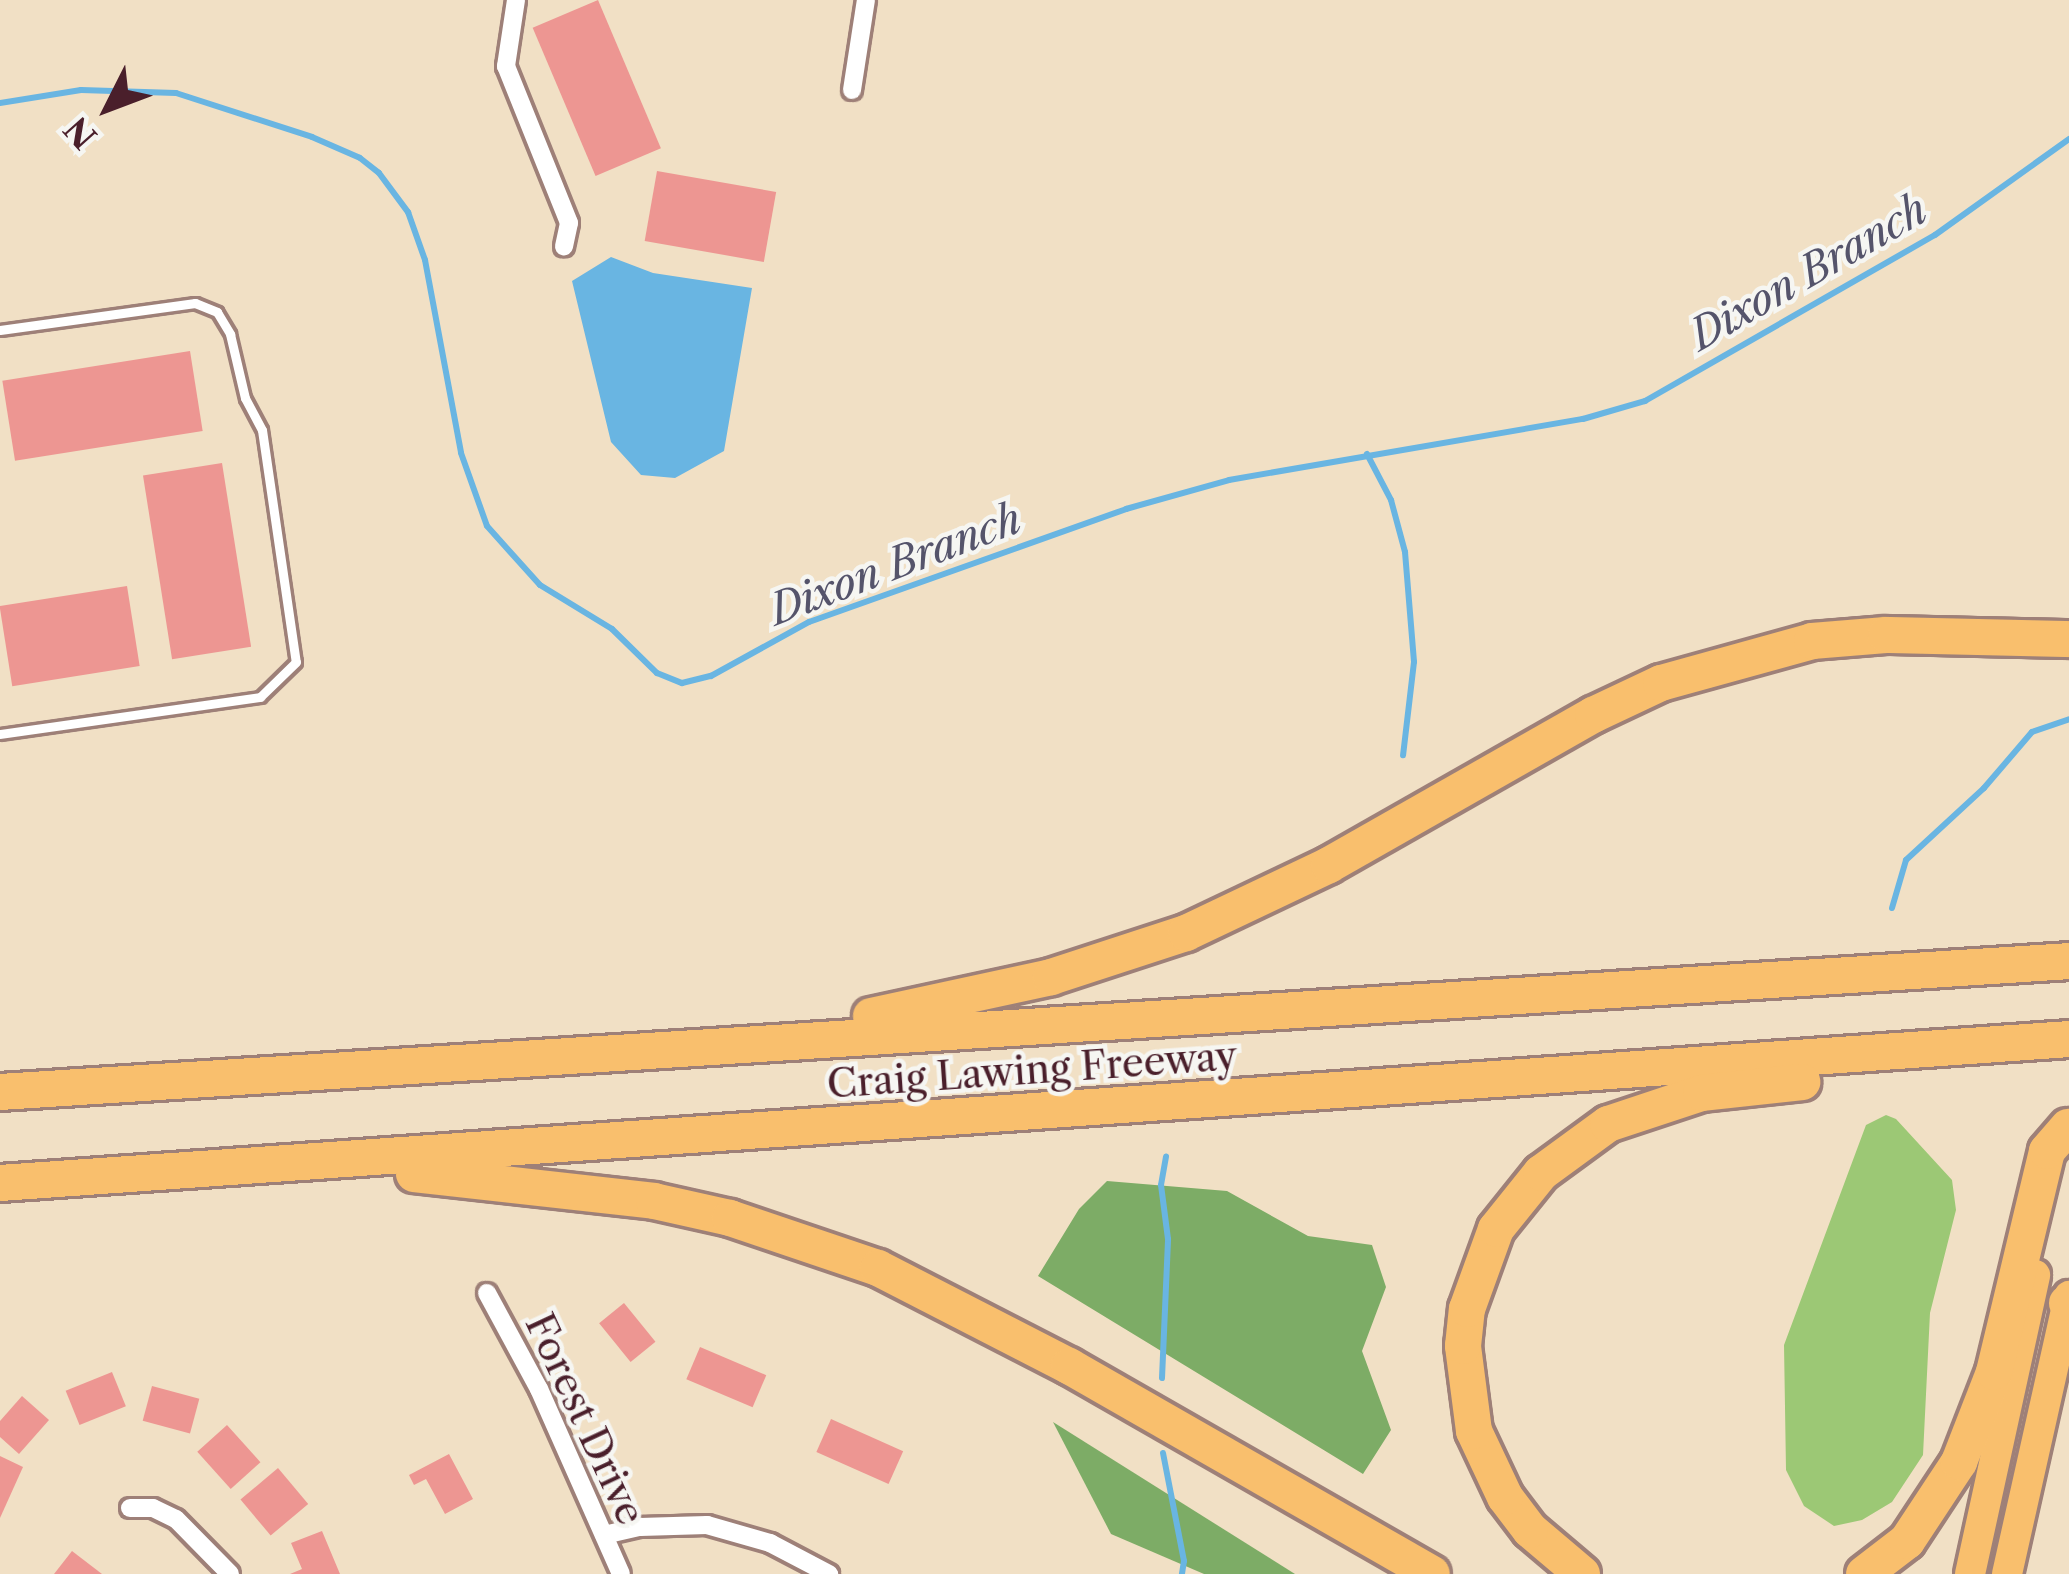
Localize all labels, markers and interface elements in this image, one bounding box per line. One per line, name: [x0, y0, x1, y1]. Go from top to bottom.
north arrow: [48, 48, 168, 168]
text: N: [56, 108, 106, 157]
water label: Dixon Branch: [1680, 184, 1936, 360]
water label: Dixon Branch: [762, 493, 1028, 635]
street label: Craig Lawing Freeway: [825, 1032, 1239, 1108]
street label: Forest Drive: [516, 1306, 654, 1532]

